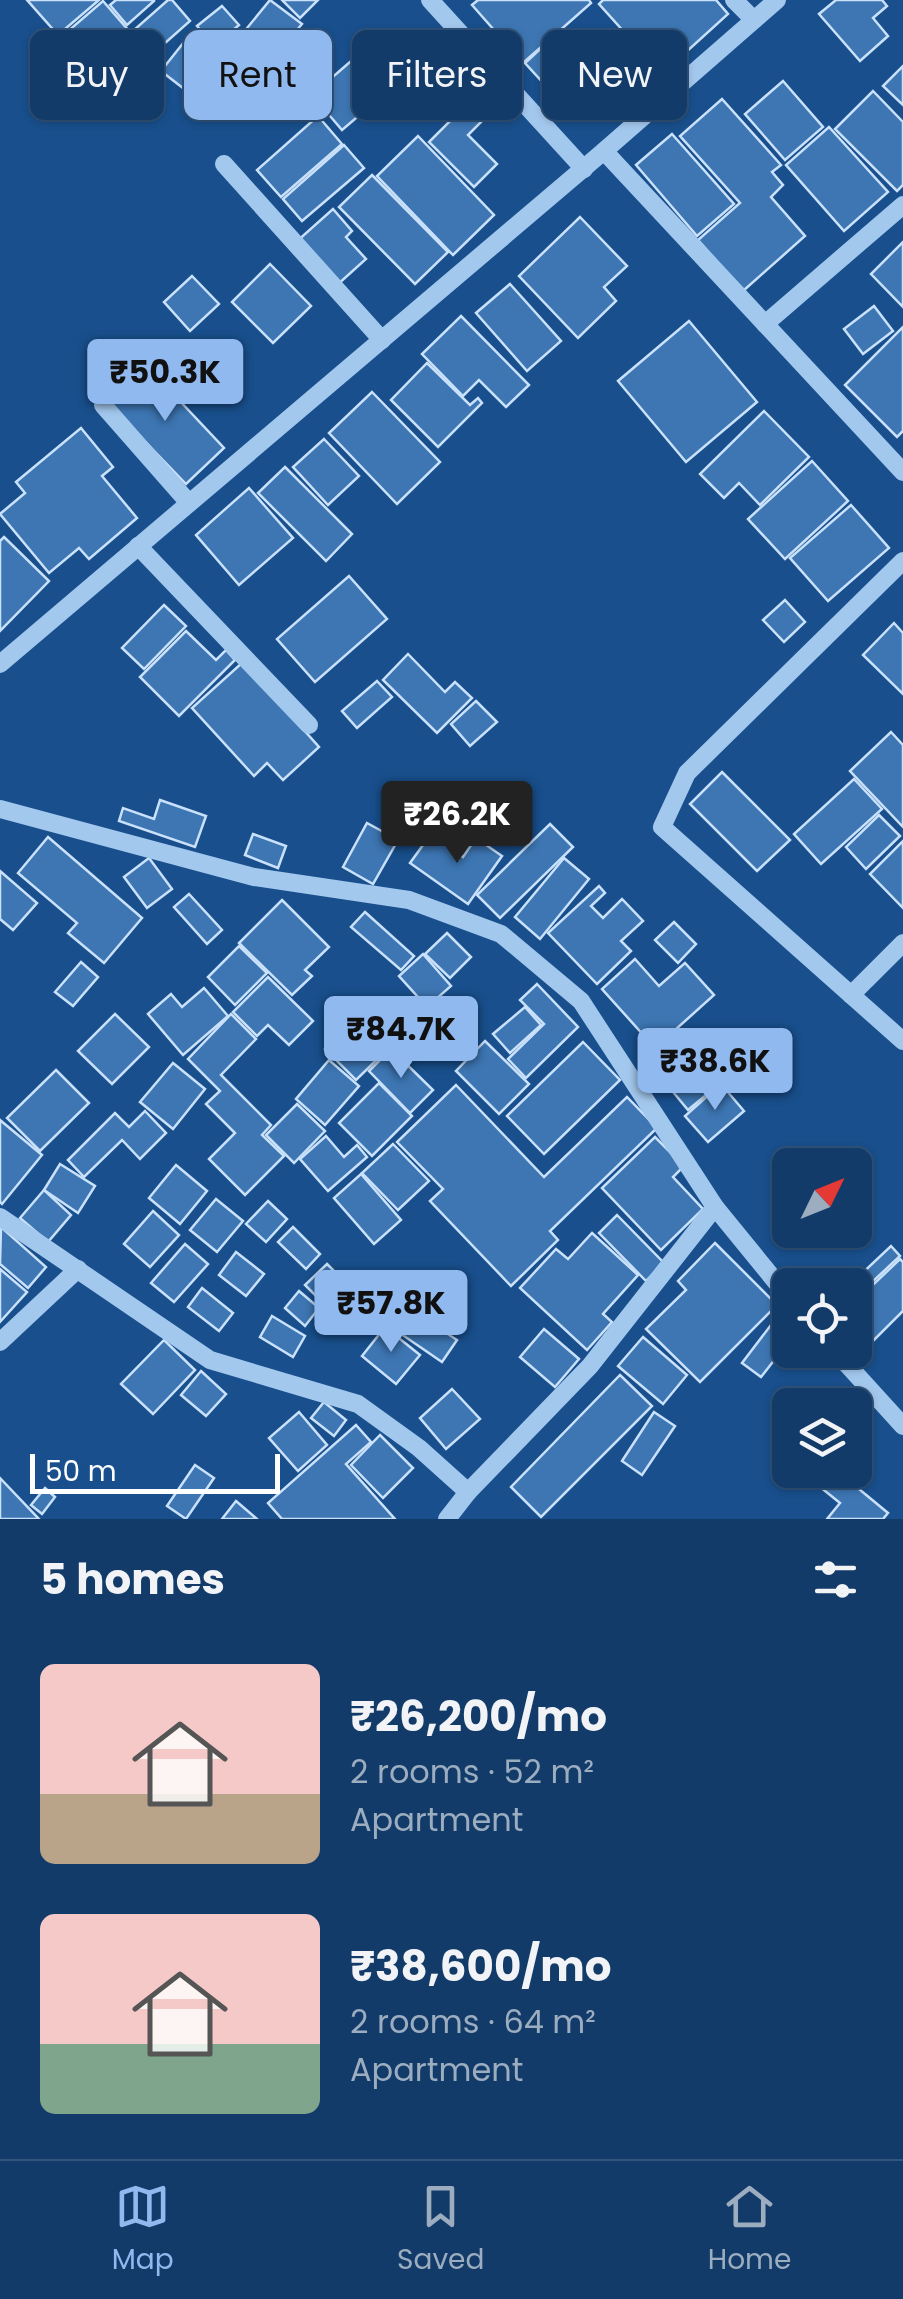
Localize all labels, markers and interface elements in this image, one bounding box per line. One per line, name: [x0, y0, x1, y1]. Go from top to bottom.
chip: Buy: [30, 30, 164, 120]
chip: Rent: [184, 30, 332, 120]
chip: Filters: [352, 30, 522, 120]
chip: New: [542, 30, 687, 120]
pin: ₹50.3K: [84, 339, 246, 424]
text: ₹50.3K: [109, 349, 221, 394]
pin: ₹26.2K: [376, 781, 538, 866]
text: ₹26.2K: [403, 791, 511, 836]
pin: ₹84.7K: [320, 996, 482, 1081]
text: ₹84.7K: [346, 1006, 456, 1051]
pin: ₹38.6K: [634, 1028, 796, 1113]
text: ₹38.6K: [660, 1038, 770, 1083]
north arrow: [772, 1148, 872, 1248]
map controls: [772, 1148, 872, 1488]
button: locate: [772, 1268, 872, 1368]
pin: ₹57.8K: [310, 1270, 472, 1355]
text: ₹57.8K: [336, 1280, 446, 1325]
button: layers: [772, 1388, 872, 1488]
scale bar: [30, 1449, 280, 1494]
text: 50 m: [45, 1452, 116, 1491]
text: 5 homes: [40, 1550, 225, 1609]
icon: filters: [808, 1552, 863, 1607]
text: ₹26,200/mo: [350, 1687, 607, 1746]
icon: home: [120, 1704, 240, 1824]
text: 2 rooms · 52 m²: [350, 1749, 594, 1794]
text: Apartment: [350, 1797, 523, 1842]
text: ₹38,600/mo: [350, 1937, 612, 1996]
icon: home: [120, 1954, 240, 2074]
text: 2 rooms · 64 m²: [350, 1999, 596, 2044]
text: Apartment: [350, 2047, 523, 2092]
tab: Map: [112, 2179, 174, 2281]
tab: Saved: [397, 2179, 484, 2281]
tab: Home: [708, 2179, 791, 2281]

